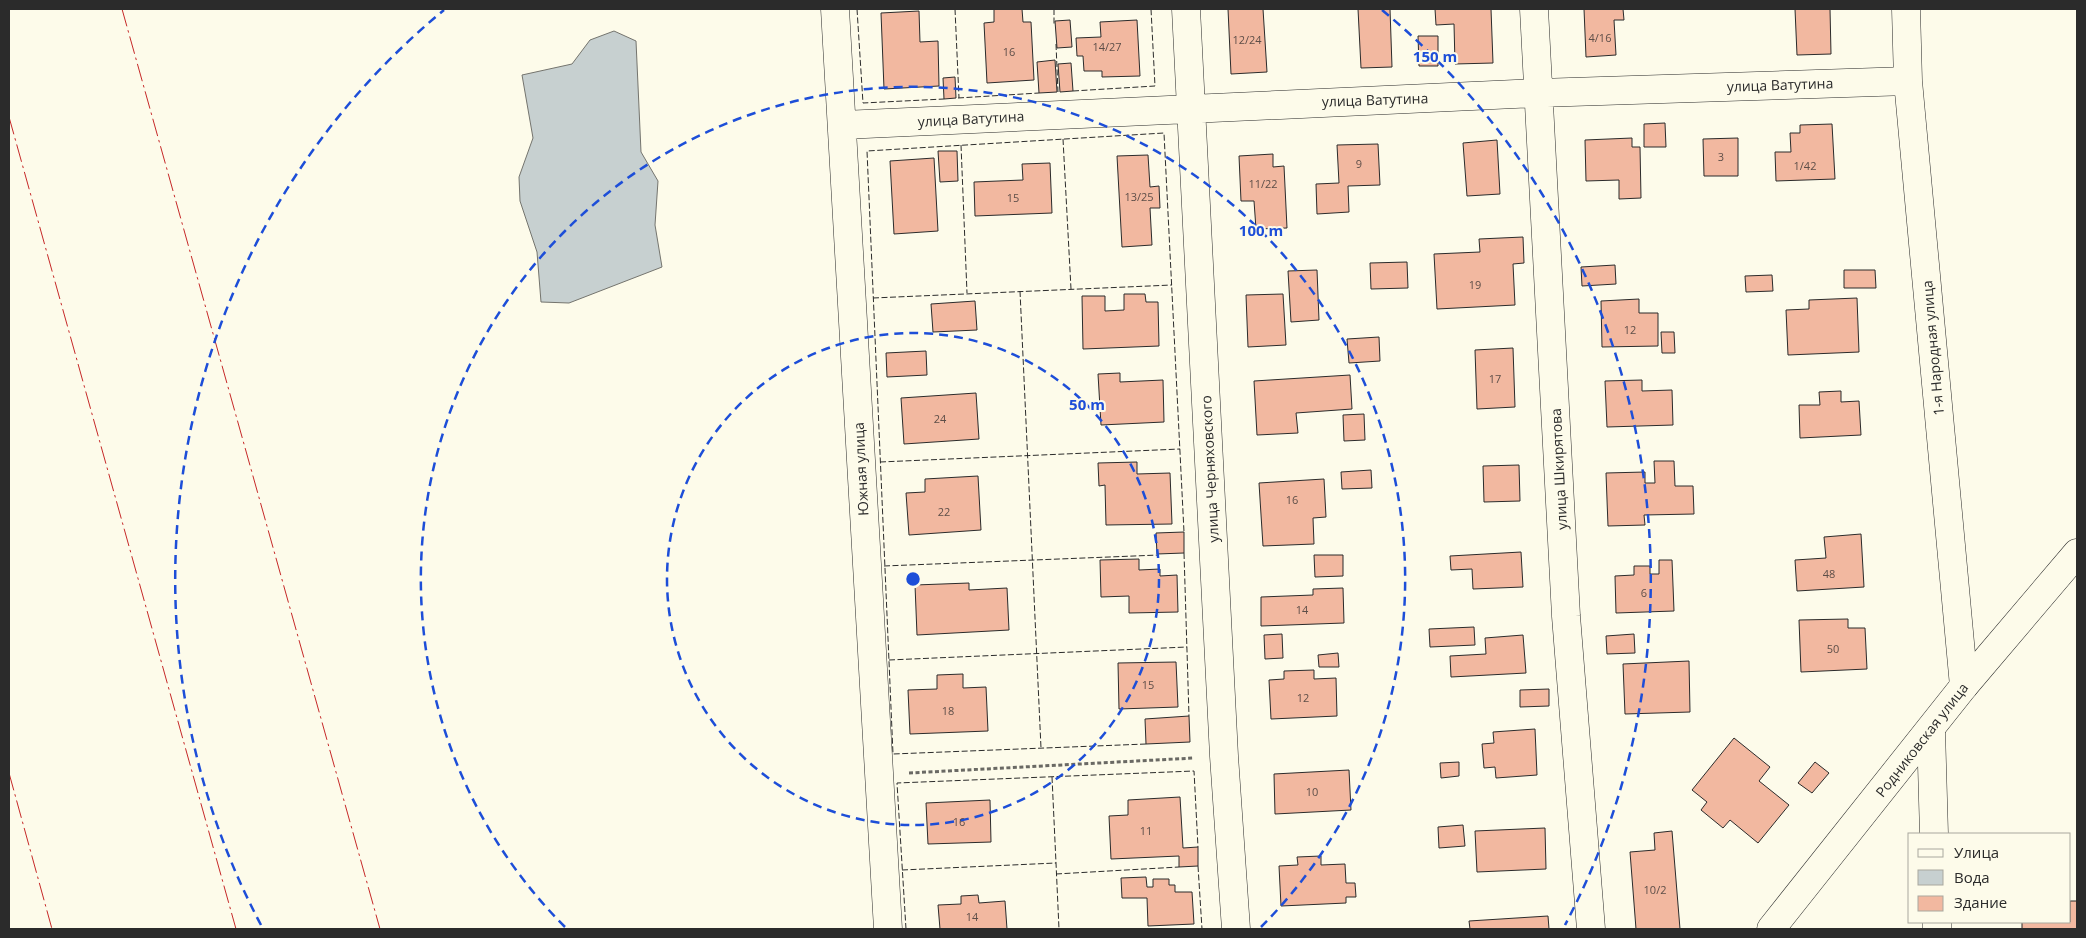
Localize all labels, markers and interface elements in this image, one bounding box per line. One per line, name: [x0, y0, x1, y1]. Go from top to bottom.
house number: 4/16: [1589, 30, 1611, 45]
house number: 12/24: [1232, 32, 1262, 47]
house number: 14/27: [1092, 39, 1122, 54]
house number: 16: [1003, 44, 1015, 59]
text: 150 m: [1413, 46, 1457, 66]
street label: улица Ватутина: [1726, 73, 1834, 96]
street label: улица Ватутина: [1321, 88, 1429, 111]
street label: улица Ватутина: [917, 106, 1025, 131]
house number: 3: [1718, 149, 1724, 164]
house number: 9: [1356, 156, 1362, 171]
house number: 1/42: [1794, 158, 1816, 173]
house number: 11/22: [1248, 176, 1278, 191]
house number: 13/25: [1124, 189, 1154, 204]
house number: 15: [1007, 190, 1019, 205]
text: 100 m: [1239, 220, 1283, 240]
house number: 19: [1469, 277, 1481, 292]
street label: 1-я Народная улица: [1917, 280, 1948, 416]
house number: 12: [1624, 322, 1636, 337]
house number: 17: [1489, 371, 1501, 386]
text: 50 m: [1069, 394, 1105, 414]
street label: улица Черняховского: [1196, 395, 1223, 543]
street label: улица Шкирятова: [1546, 408, 1571, 530]
house number: 24: [934, 411, 947, 426]
street label: Южная улица: [849, 422, 872, 516]
house number: 16: [1286, 492, 1298, 507]
house number: 22: [938, 504, 950, 519]
house number: 48: [1823, 566, 1835, 581]
centre of rings: [904, 570, 922, 588]
house number: 6: [1641, 585, 1647, 600]
house number: 14: [1296, 602, 1309, 617]
house number: 50: [1827, 641, 1839, 656]
house number: 15: [1142, 677, 1154, 692]
street label: Родниковская улица: [1871, 679, 1972, 801]
house number: 12: [1297, 690, 1309, 705]
house number: 18: [942, 703, 954, 718]
house number: 10: [1306, 784, 1318, 799]
house number: 16: [953, 814, 965, 829]
house number: 11: [1140, 823, 1152, 838]
legend: [1908, 833, 2071, 923]
text: Улица: [1954, 842, 1999, 862]
text: Вода: [1954, 867, 1990, 887]
house number: 10/2: [1644, 882, 1666, 897]
text: Здание: [1954, 892, 2007, 912]
house number: 14: [966, 909, 979, 924]

